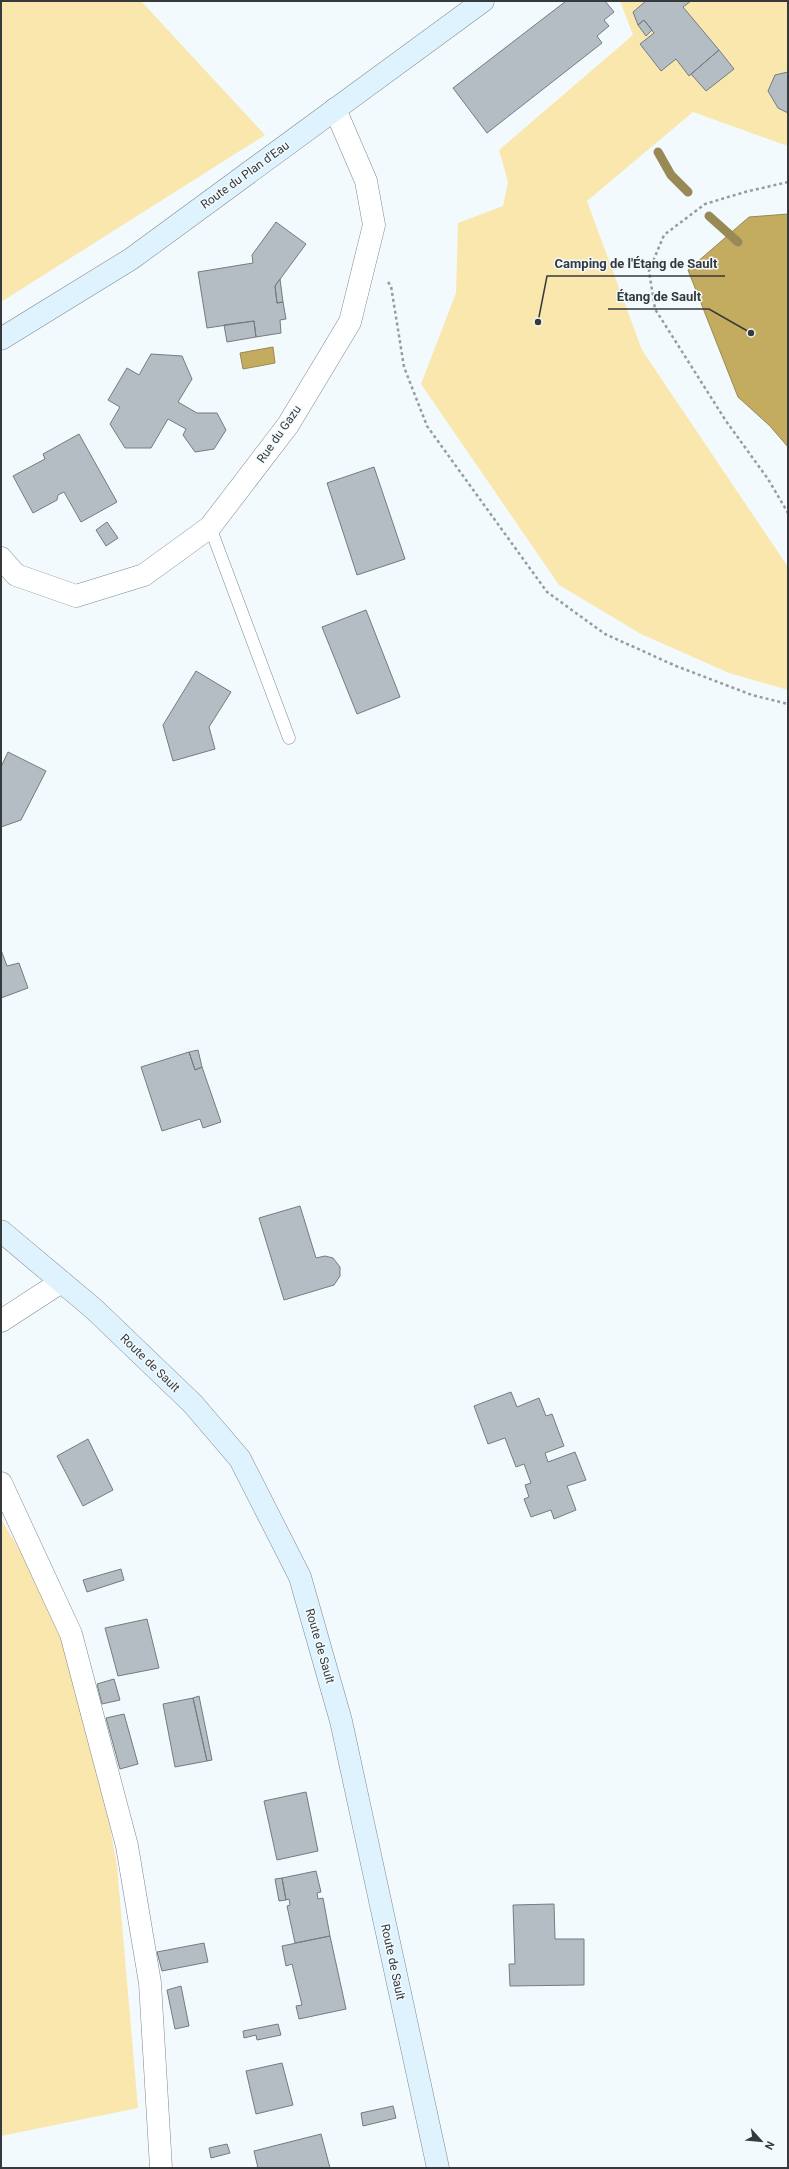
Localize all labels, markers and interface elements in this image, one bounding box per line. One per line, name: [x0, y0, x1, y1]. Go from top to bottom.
street label: Route du Plan d'Eau: [198, 138, 292, 212]
callout: Camping de l'Étang de Sault: [547, 251, 725, 276]
text: Camping de l'Étang de Sault: [555, 256, 718, 271]
callout: Étang de Sault: [608, 284, 709, 309]
text: Étang de Sault: [617, 289, 702, 304]
street label: Rue du Gazu: [254, 403, 304, 465]
street label: Route de Sault: [117, 1331, 183, 1395]
street label: Route de Sault: [303, 1607, 337, 1685]
street label: Route de Sault: [378, 1923, 408, 2001]
north arrow: [741, 2121, 781, 2161]
text: N: [762, 2139, 777, 2152]

